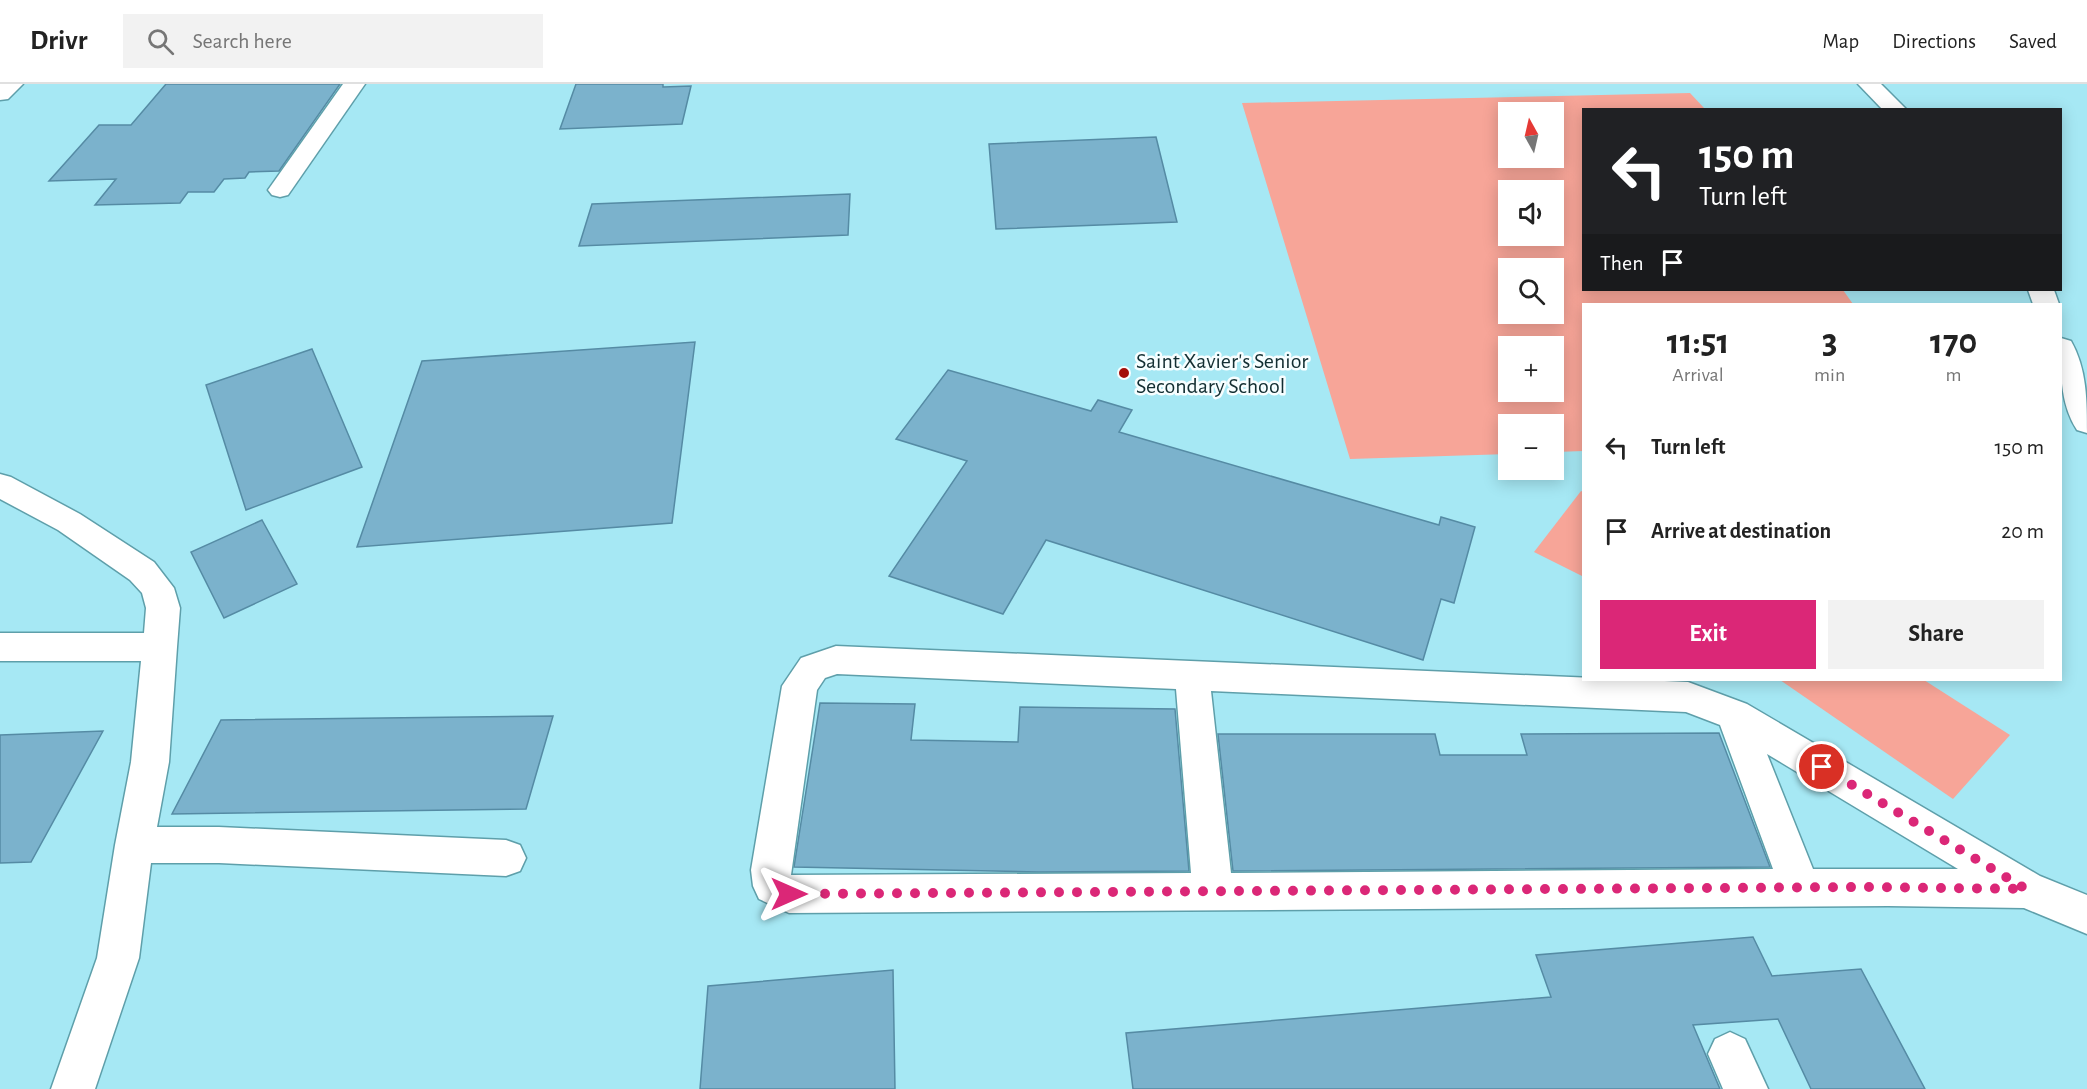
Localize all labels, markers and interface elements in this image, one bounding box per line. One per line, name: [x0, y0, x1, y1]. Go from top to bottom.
search box: [123, 14, 543, 68]
icon: search: [144, 25, 177, 58]
text: Drivr: [30, 27, 87, 55]
text: Search here: [192, 30, 292, 52]
text: Map: [1823, 31, 1859, 52]
text: Directions: [1892, 31, 1976, 52]
text: Saved: [2009, 31, 2057, 52]
north arrow: [1498, 102, 1564, 168]
map controls: [1498, 102, 1564, 480]
icon: left: [1600, 132, 1678, 210]
text: 150 m: [1699, 134, 1794, 176]
button: sound: [1498, 180, 1564, 246]
text: Turn left: [1699, 183, 1787, 210]
icon: arrive: [1656, 246, 1689, 279]
text: Then: [1600, 252, 1644, 274]
button: search: [1498, 258, 1564, 324]
text: 11:51: [1667, 324, 1729, 360]
text: 3: [1822, 324, 1837, 360]
text: 170: [1930, 324, 1977, 360]
button: +: [1498, 336, 1564, 402]
place label: Saint Xavier's Senior Secondary School: [1136, 350, 1308, 397]
text: Arrival: [1672, 365, 1724, 385]
text: min: [1814, 365, 1845, 385]
text: m: [1946, 365, 1962, 385]
marker: Saint Xavier's Senior Secondary School: [1117, 366, 1131, 380]
button: −: [1498, 414, 1564, 480]
icon: left: [1600, 431, 1633, 464]
text: Turn left: [1651, 436, 1725, 458]
text: 150 m: [1994, 436, 2044, 458]
icon: arrive: [1600, 515, 1633, 548]
text: Arrive at destination: [1651, 520, 1831, 542]
text: 20 m: [2001, 520, 2044, 542]
button: Exit: [1600, 600, 1816, 669]
button: Share: [1828, 600, 2044, 669]
pin: [1796, 741, 1847, 792]
icon: arrive: [1805, 750, 1838, 783]
position arrow: [757, 862, 821, 926]

